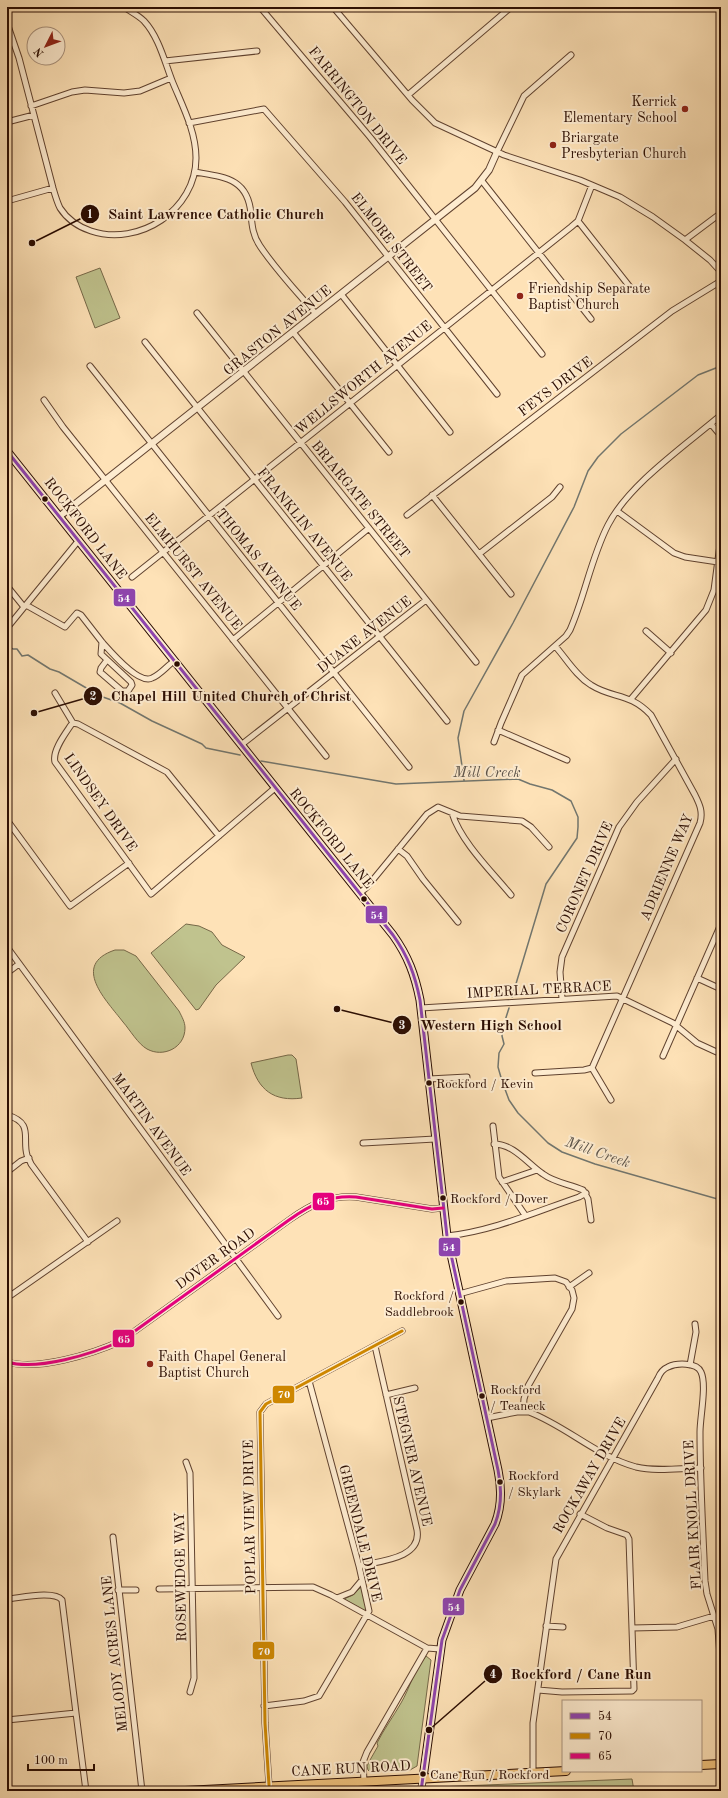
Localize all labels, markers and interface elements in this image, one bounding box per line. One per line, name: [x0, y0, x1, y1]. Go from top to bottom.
north arrow: [26, 26, 66, 66]
text: N: [32, 44, 47, 58]
street label: FARRINGTON DRIVE: [306, 44, 409, 167]
place label: Kerrick Elementary School: [563, 95, 677, 125]
marker: Kerrick Elementary School: [680, 104, 690, 114]
place label: Briargate Presbyterian Church: [561, 131, 687, 161]
marker: Briargate Presbyterian Church: [548, 140, 558, 150]
street label: ELMORE STREET: [348, 190, 434, 295]
callout: Saint Lawrence Catholic Church: [80, 201, 332, 228]
text: Saint Lawrence Catholic Church: [108, 208, 324, 223]
text: 1: [87, 209, 93, 221]
place label: Friendship Separate Baptist Church: [528, 282, 650, 312]
street label: GRASTON AVENUE: [221, 283, 334, 378]
marker: Friendship Separate Baptist Church: [515, 291, 525, 301]
street label: WELLSWORTH AVENUE: [293, 318, 435, 437]
street label: FEYS DRIVE: [516, 354, 595, 419]
street label: BRIARGATE STREET: [309, 438, 412, 561]
street label: FRANKLIN AVENUE: [254, 465, 354, 584]
street label: ROCKFORD LANE: [41, 475, 129, 582]
unlabelled marker: [40, 494, 50, 504]
street label: THOMAS AVENUE: [213, 506, 303, 613]
street label: ELMHURST AVENUE: [142, 511, 244, 633]
line badge: 54: [113, 588, 136, 607]
text: 54: [118, 594, 130, 605]
street label: DUANE AVENUE: [315, 594, 414, 676]
unlabelled marker: [172, 659, 182, 669]
callout: Chapel Hill United Church of Christ: [83, 682, 359, 709]
text: Chapel Hill United Church of Christ: [111, 690, 352, 705]
text: 2: [90, 691, 97, 703]
street label: LINDSEY DRIVE: [61, 751, 139, 854]
water label: Mill Creek: [452, 766, 521, 781]
street label: ROCKFORD LANE: [287, 786, 376, 891]
street label: ADRIENNE WAY: [638, 812, 696, 923]
street label: CORONET DRIVE: [554, 820, 616, 935]
unlabelled marker: [359, 894, 369, 904]
line badge: 54: [365, 905, 388, 924]
text: 54: [371, 911, 383, 922]
street label: IMPERIAL TERRACE: [466, 979, 612, 1001]
callout: Western High School: [392, 1011, 570, 1038]
text: Western High School: [420, 1019, 562, 1034]
text: 3: [399, 1020, 406, 1032]
street label: MARTIN AVENUE: [109, 1071, 193, 1178]
marker: Rockford / Kevin: [424, 1078, 434, 1088]
place label: Rockford / Kevin: [436, 1078, 533, 1091]
water label: Mill Creek: [562, 1135, 632, 1171]
line badge: 65: [312, 1192, 335, 1211]
marker: Rockford / Dover: [438, 1193, 448, 1203]
place label: Rockford / Dover: [450, 1193, 548, 1206]
text: 65: [317, 1197, 329, 1208]
street label: DOVER ROAD: [173, 1225, 258, 1292]
line badge: 54: [438, 1237, 461, 1257]
text: 54: [443, 1243, 455, 1254]
place label: Rockford / Saddlebrook: [385, 1290, 454, 1319]
marker: Rockford / Saddlebrook: [456, 1297, 466, 1307]
line badge: 65: [112, 1329, 135, 1348]
text: 65: [118, 1335, 130, 1346]
place label: Faith Chapel General Baptist Church: [158, 1350, 286, 1380]
marker: Faith Chapel General Baptist Church: [145, 1359, 155, 1369]
place label: Rockford / Teaneck: [490, 1384, 546, 1413]
line badge: 70: [272, 1385, 295, 1404]
text: 70: [278, 1390, 290, 1401]
marker: Rockford / Teaneck: [477, 1391, 487, 1401]
street label: STEGNER AVENUE: [390, 1395, 434, 1528]
street label: ROCKAWAY DRIVE: [551, 1415, 629, 1536]
street label: POPLAR VIEW DRIVE: [242, 1440, 258, 1594]
street label: FLAIR KNOLL DRIVE: [682, 1440, 704, 1590]
street label: GREENDALE DRIVE: [336, 1463, 384, 1603]
place label: Rockford / Skylark: [508, 1470, 561, 1499]
marker: Rockford / Skylark: [495, 1477, 505, 1487]
street label: ROSEWEDGE WAY: [173, 1512, 189, 1642]
street label: MELODY ACRES LANE: [100, 1575, 130, 1733]
line badge: 54: [442, 1597, 465, 1616]
text: 54: [448, 1603, 460, 1614]
line badge: 70: [252, 1641, 275, 1660]
text: 70: [258, 1647, 270, 1658]
callout: Rockford / Cane Run: [483, 1660, 660, 1687]
text: Rockford / Cane Run: [510, 1668, 652, 1683]
text: 4: [490, 1669, 497, 1681]
legend: [562, 1700, 702, 1772]
text: 54: [598, 1710, 612, 1723]
text: 70: [598, 1731, 612, 1743]
scale bar: [28, 1746, 94, 1772]
text: 65: [598, 1750, 612, 1763]
text: 100 m: [34, 1755, 68, 1767]
street label: CANE RUN ROAD: [291, 1759, 411, 1779]
marker: Cane Run / Rockford: [418, 1769, 428, 1779]
place label: Cane Run / Rockford: [430, 1769, 549, 1782]

